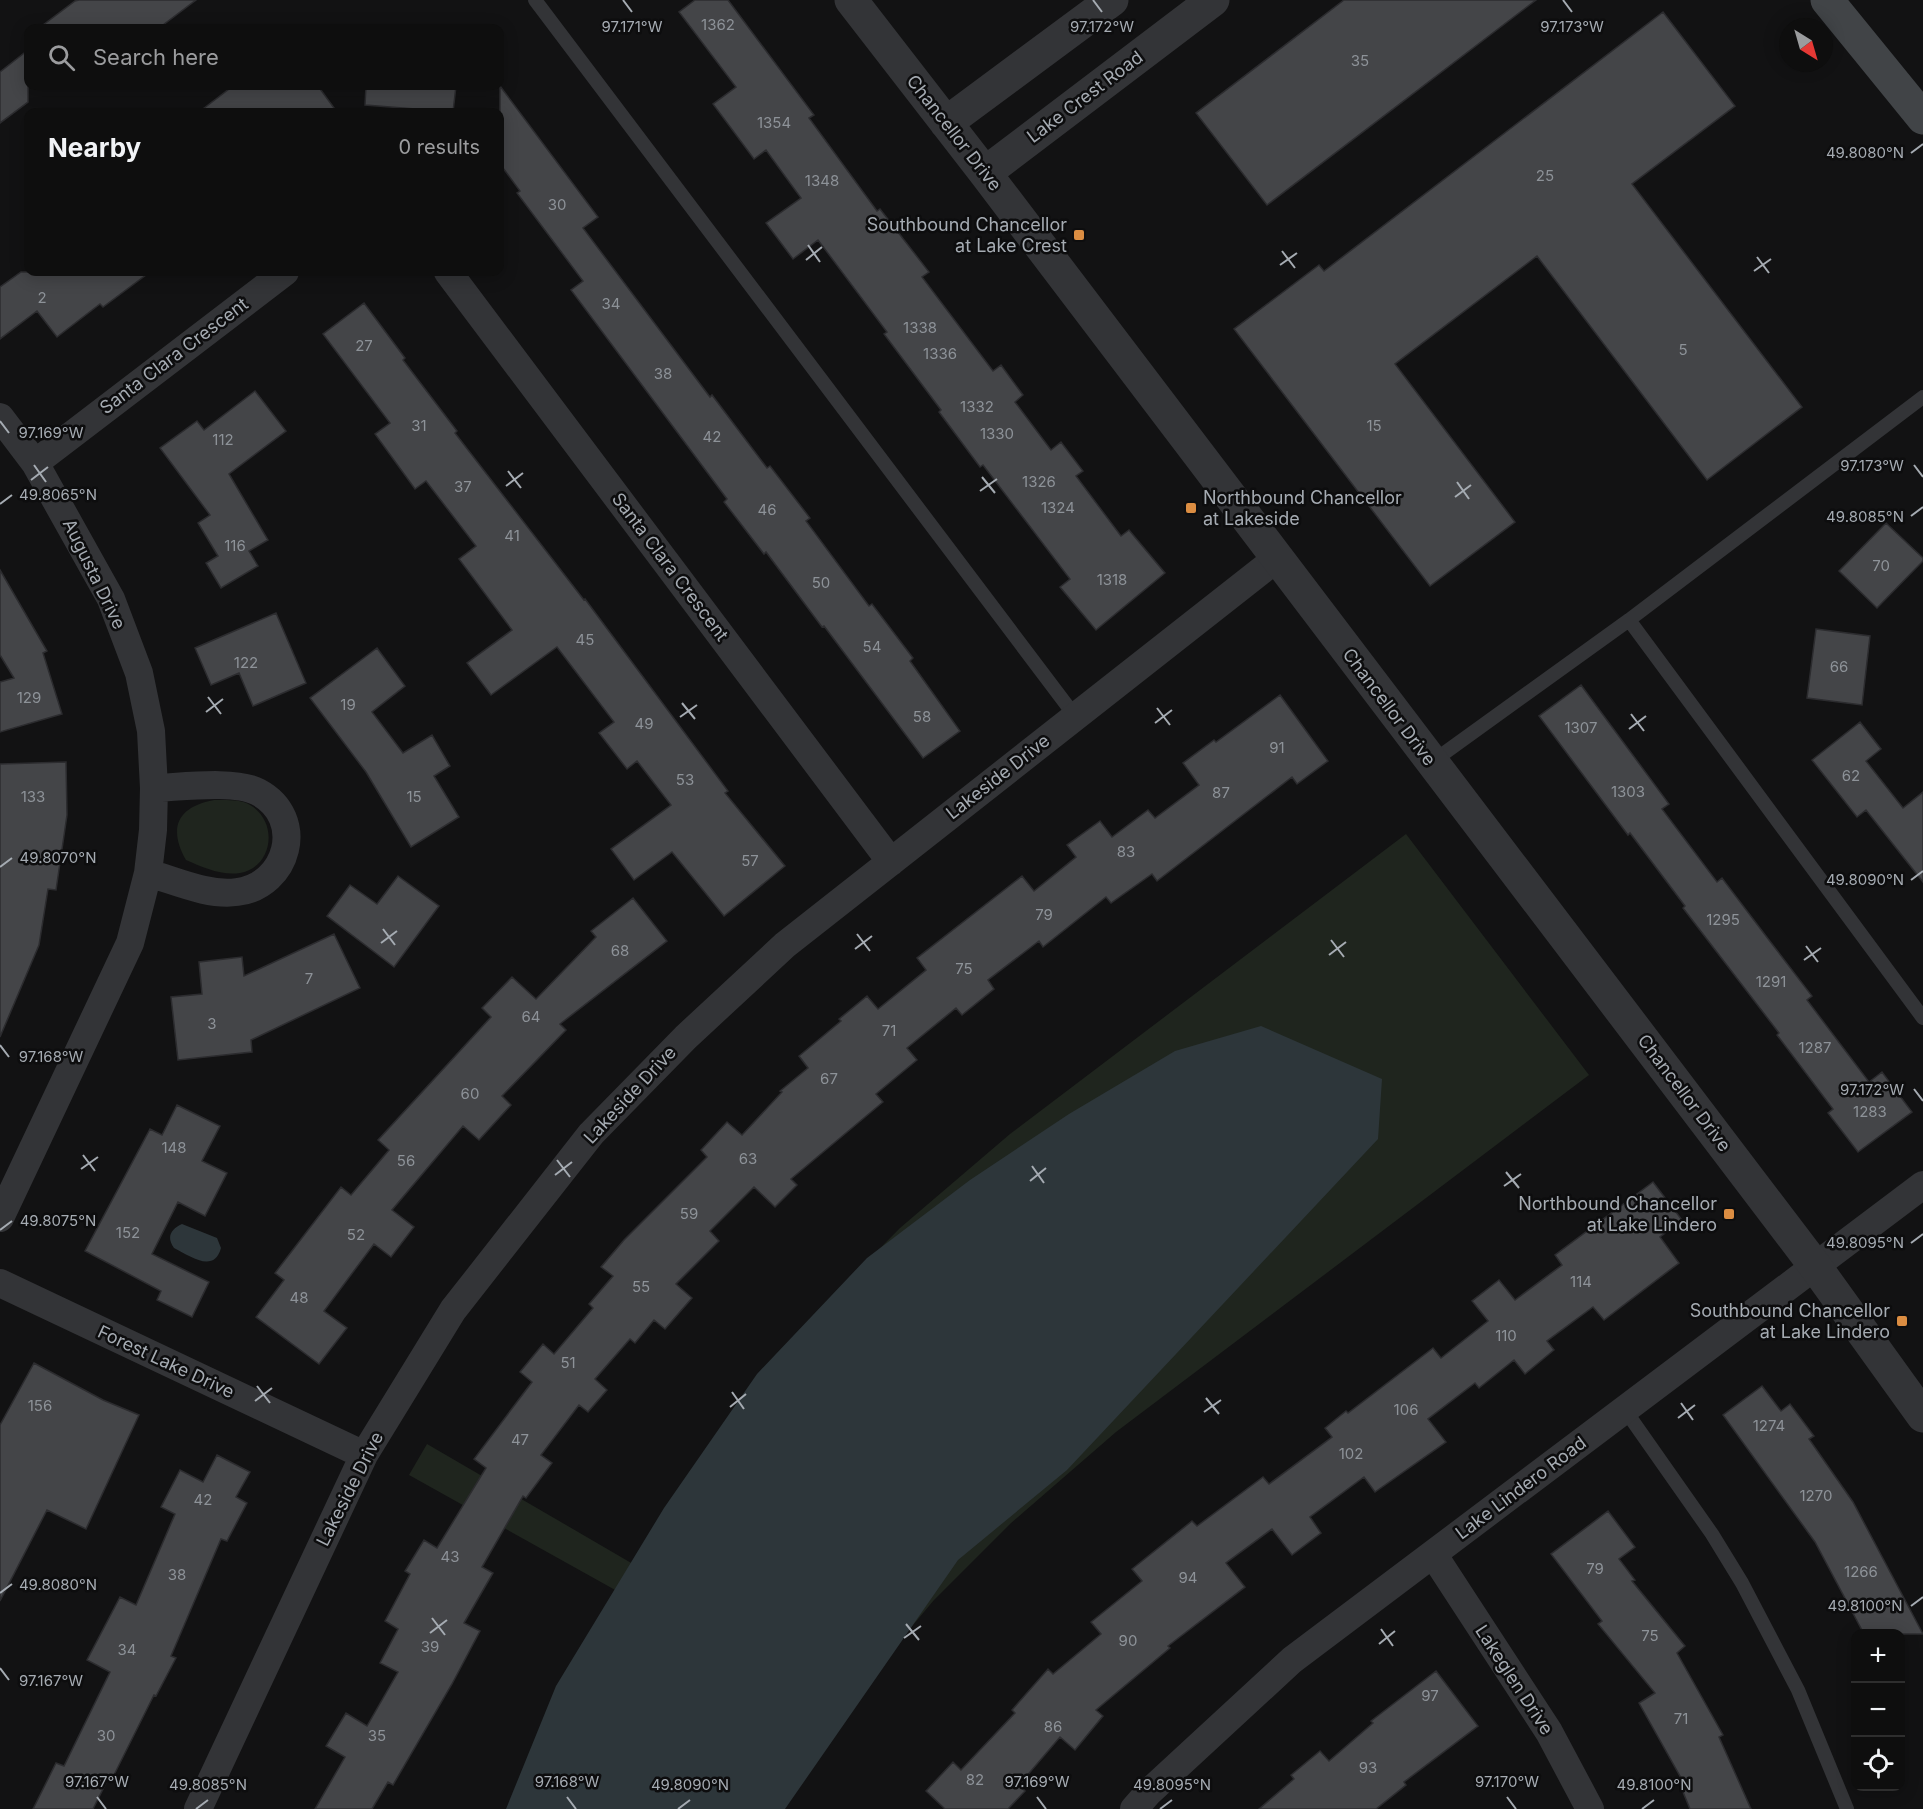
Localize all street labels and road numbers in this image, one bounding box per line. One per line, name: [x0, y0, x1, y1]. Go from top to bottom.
street label: Lake Crest Road: [1023, 46, 1147, 147]
street label: Chancellor Drive: [903, 71, 1006, 195]
street label: Santa Clara Crescent: [96, 293, 252, 418]
street label: Santa Clara Crescent: [608, 489, 733, 645]
street label: Augusta Drive: [59, 515, 130, 632]
street label: Chancellor Drive: [1338, 644, 1440, 769]
street label: Lakeside Drive: [942, 730, 1054, 823]
street label: Chancellor Drive: [1633, 1030, 1735, 1155]
street label: Lakeside Drive: [579, 1042, 680, 1148]
street label: Forest Lake Drive: [95, 1321, 238, 1402]
street label: Lakeside Drive: [312, 1428, 387, 1549]
street label: Lake Lindero Road: [1451, 1432, 1590, 1543]
street label: Lakeglen Drive: [1471, 1621, 1558, 1738]

